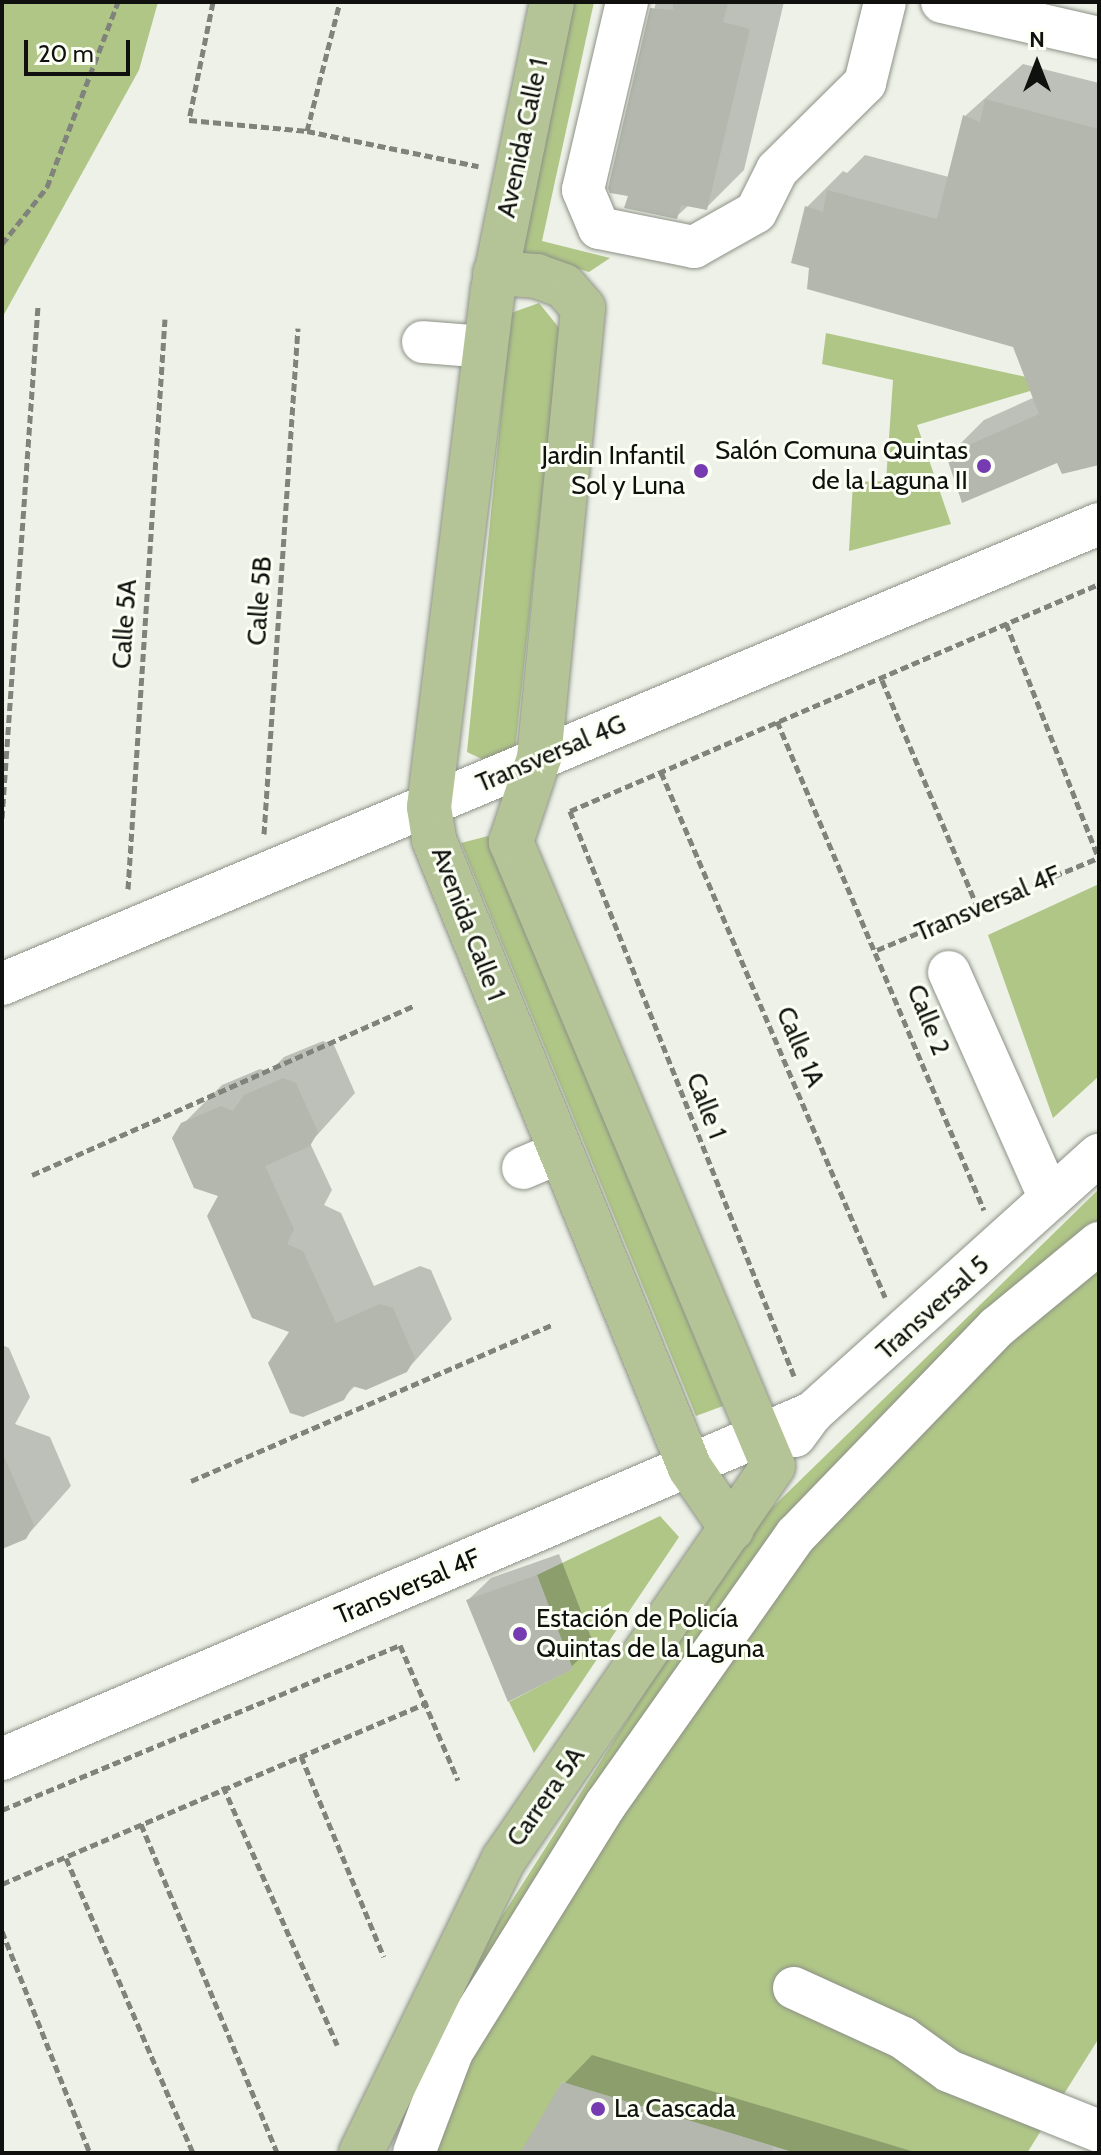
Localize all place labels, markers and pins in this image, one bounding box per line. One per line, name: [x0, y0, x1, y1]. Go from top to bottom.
place label: Salón Comuna Quintas de la Laguna II: [715, 435, 968, 496]
place label: Jardin Infantil Sol y Luna: [541, 440, 685, 502]
marker: Salón Comuna Quintas de la Laguna II: [975, 457, 993, 475]
marker: Jardin Infantil Sol y Luna: [692, 462, 710, 480]
place label: Estación de Policía Quintas de la Laguna: [536, 1603, 764, 1664]
marker: Estación de Policía Quintas de la Laguna: [511, 1625, 529, 1643]
place label: La Cascada: [614, 2093, 736, 2125]
marker: La Cascada: [589, 2100, 607, 2118]

